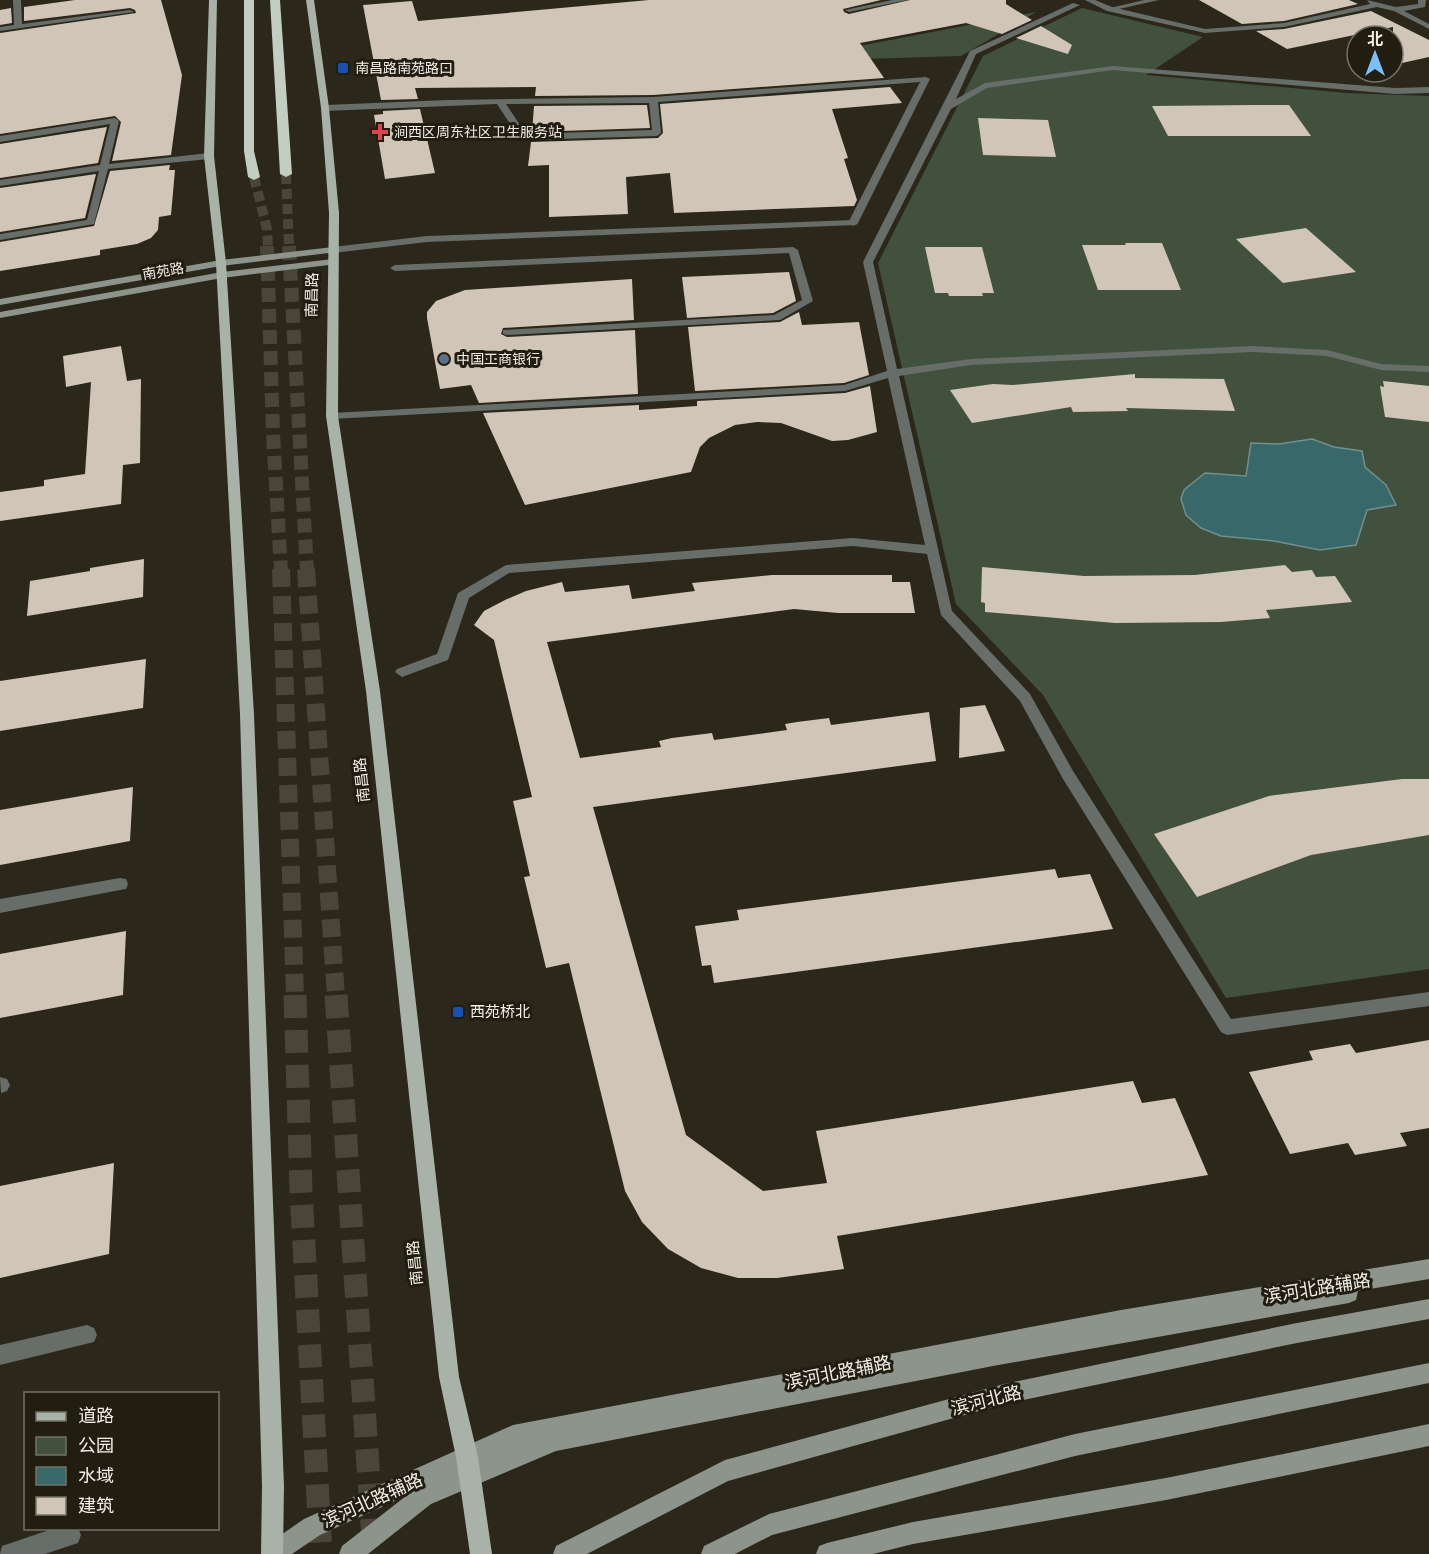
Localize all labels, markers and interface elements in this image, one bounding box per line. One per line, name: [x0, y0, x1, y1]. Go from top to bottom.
north arrow: [1345, 24, 1405, 84]
text: 北: [1367, 30, 1383, 49]
place label: 南昌路南苑路口: [355, 60, 453, 76]
marker: 南昌路南苑路口: [336, 61, 350, 75]
marker: 涧西区周东社区卫生服务站: [371, 123, 389, 141]
place label: 涧西区周东社区卫生服务站: [394, 124, 562, 140]
street label: 南苑路: [141, 259, 185, 283]
street label: 南昌路: [303, 272, 321, 318]
place label: 中国工商银行: [456, 351, 540, 367]
marker: 中国工商银行: [437, 352, 451, 366]
street label: 南昌路: [351, 757, 373, 803]
place label: 西苑桥北: [470, 1003, 530, 1021]
marker: 西苑桥北: [451, 1005, 465, 1019]
street label: 南昌路: [404, 1240, 426, 1286]
street label: 滨河北路辅路: [1262, 1269, 1372, 1307]
street label: 滨河北路辅路: [783, 1351, 893, 1393]
street label: 滨河北路: [949, 1381, 1023, 1419]
legend: [24, 1392, 219, 1530]
text: 道路: [78, 1405, 114, 1426]
text: 公园: [78, 1435, 114, 1456]
text: 水域: [78, 1465, 114, 1486]
street label: 滨河北路辅路: [318, 1468, 426, 1532]
text: 建筑: [78, 1495, 114, 1516]

